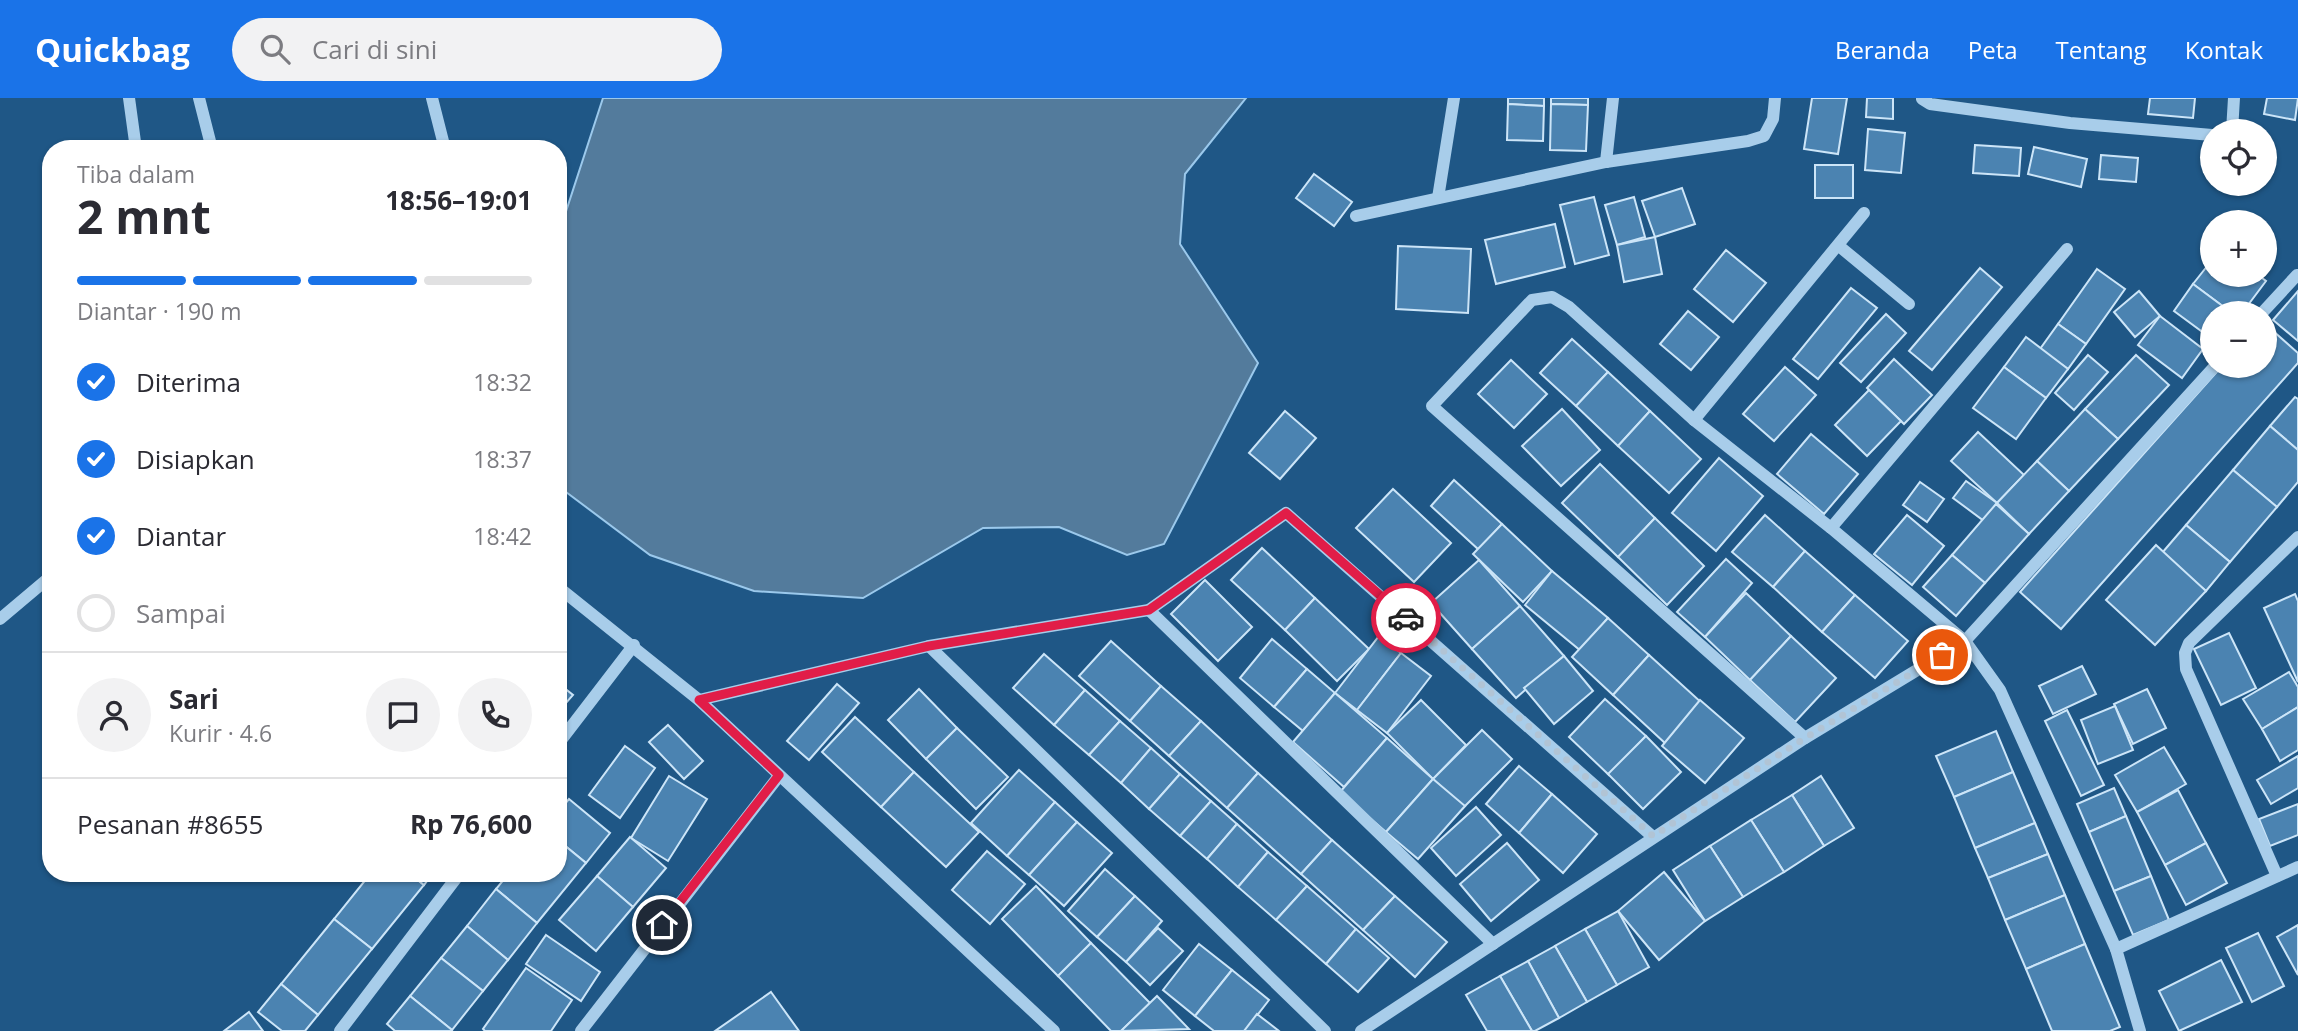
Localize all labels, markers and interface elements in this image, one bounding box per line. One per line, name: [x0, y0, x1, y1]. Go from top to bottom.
search box: [232, 18, 722, 81]
text: Quickbag: [35, 27, 190, 72]
icon: search: [256, 30, 294, 68]
text: Cari di sini: [312, 31, 437, 67]
text: Beranda: [1835, 33, 1930, 66]
text: Peta: [1968, 33, 2018, 66]
text: Tentang: [2056, 33, 2147, 66]
text: Kontak: [2185, 33, 2263, 66]
map controls: [2200, 119, 2277, 378]
button: locate: [2200, 119, 2277, 196]
text: Tiba dalam: [77, 158, 195, 190]
text: 18:56–19:01: [385, 182, 532, 218]
text: 2 mnt: [77, 185, 211, 247]
button: +: [2200, 210, 2277, 287]
text: Diantar · 190 m: [77, 295, 241, 327]
button: −: [2200, 301, 2277, 378]
icon: check: [77, 363, 115, 401]
text: Diterima: [136, 364, 241, 400]
text: 18:32: [473, 366, 532, 398]
icon: check: [77, 440, 115, 478]
text: Disiapkan: [136, 441, 255, 477]
text: 18:37: [473, 443, 532, 475]
icon: check: [77, 517, 115, 555]
text: Diantar: [136, 518, 226, 554]
text: 18:42: [473, 520, 532, 552]
courier: [1371, 583, 1441, 653]
text: Sampai: [136, 595, 226, 631]
icon: car: [1387, 599, 1425, 637]
pin: [1912, 625, 1972, 685]
icon: bag: [1923, 636, 1961, 674]
button: person: [77, 678, 151, 752]
button: chat: [366, 678, 440, 752]
button: phone: [458, 678, 532, 752]
text: Sari: [169, 681, 219, 717]
text: Kurir · 4.6: [169, 717, 272, 749]
text: Pesanan #8655: [77, 806, 263, 842]
text: Rp 76,600: [410, 806, 532, 842]
pin: [632, 895, 692, 955]
icon: home: [643, 906, 681, 944]

